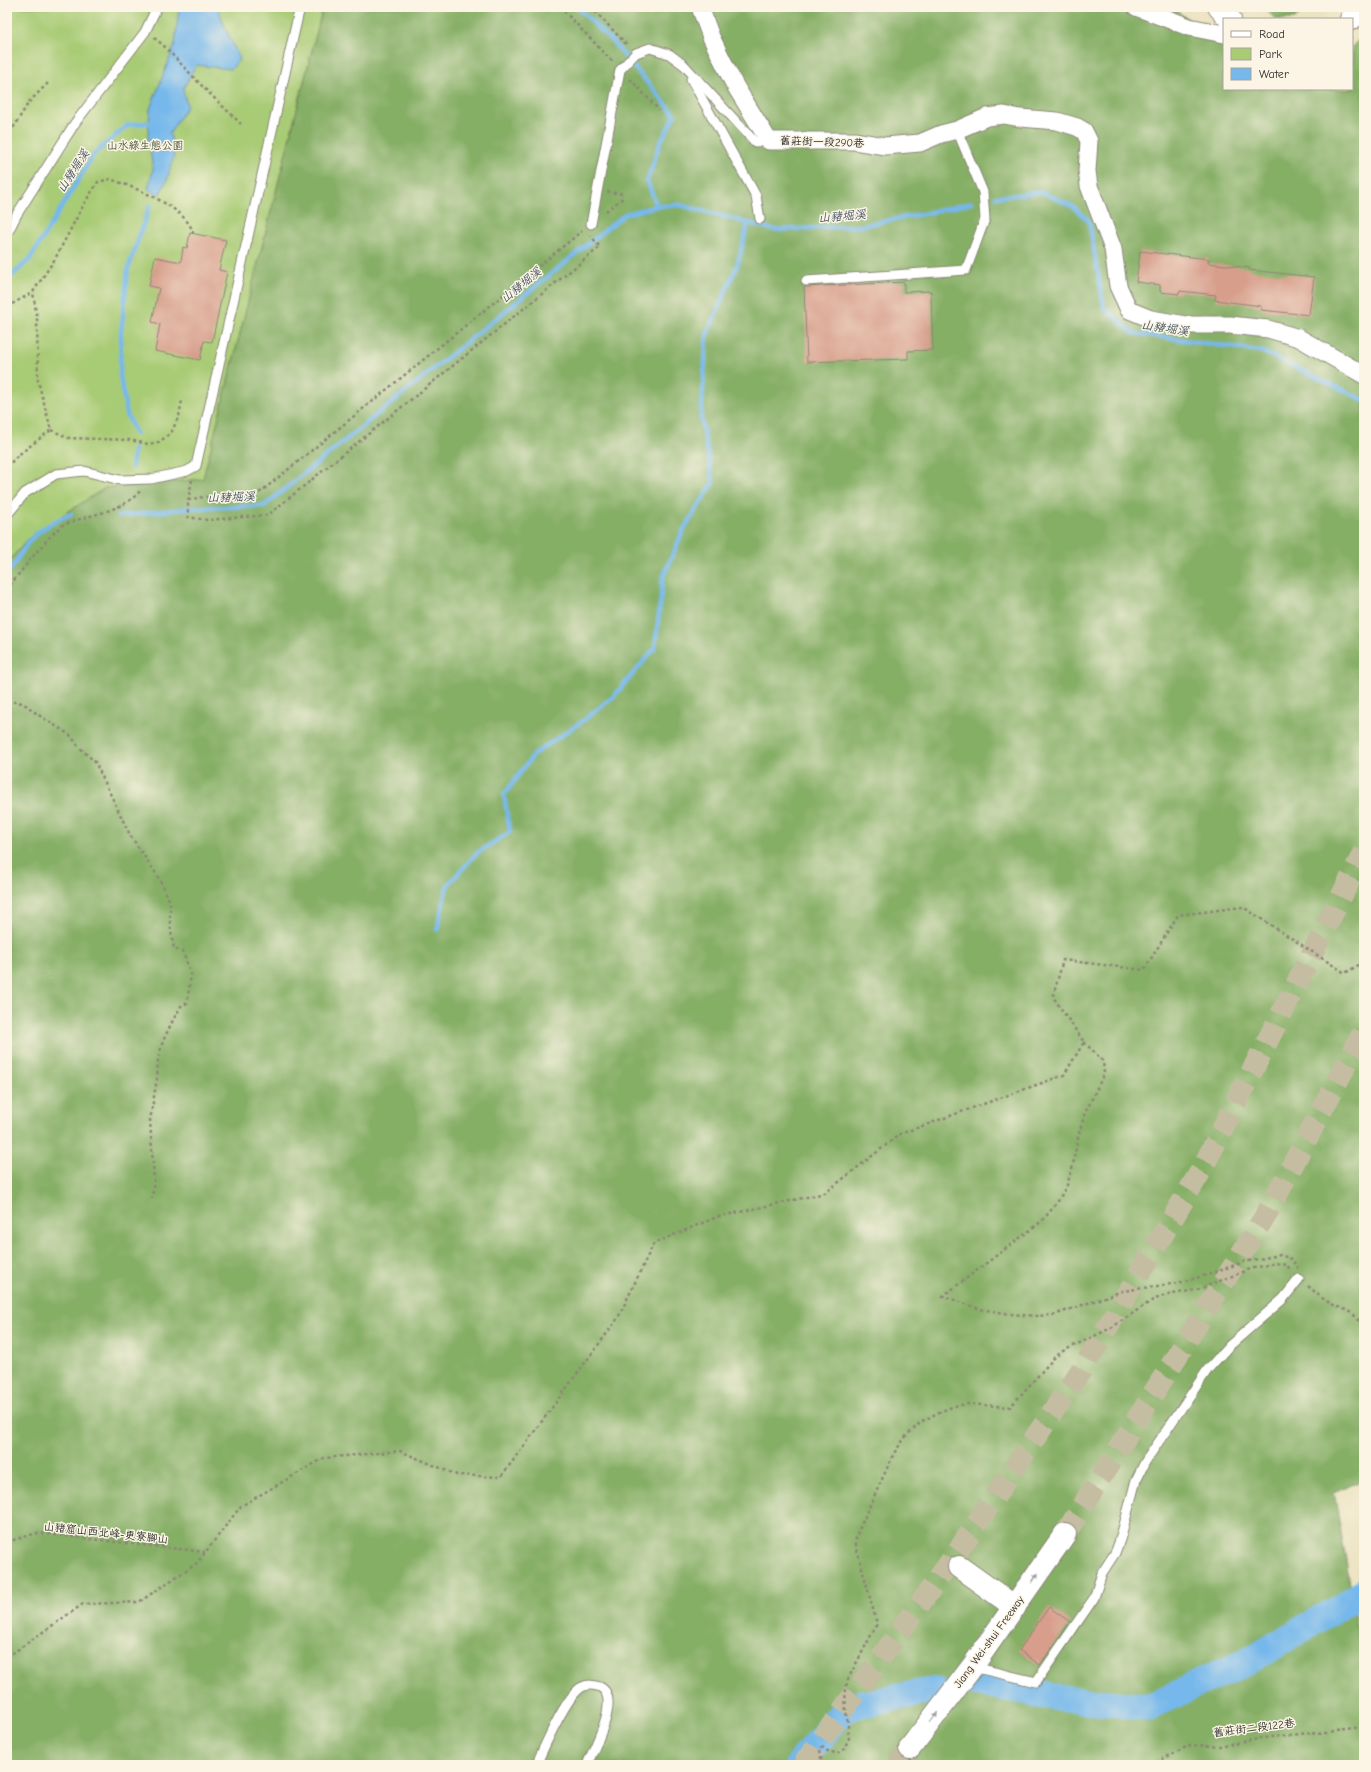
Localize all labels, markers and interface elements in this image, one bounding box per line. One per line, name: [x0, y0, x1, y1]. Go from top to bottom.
legend: [1223, 18, 1353, 90]
text: Road: [1259, 27, 1285, 41]
text: Park: [1259, 47, 1282, 61]
text: Water: [1259, 67, 1289, 81]
street label: 舊莊街一段290巷: [780, 134, 864, 150]
park label: 山水綠生態公園: [107, 139, 184, 152]
water label: 山豬堀溪: [54, 146, 92, 195]
water label: 山豬堀溪: [817, 207, 868, 225]
water label: 山豬堀溪: [498, 264, 545, 306]
water label: 山豬堀溪: [1140, 318, 1191, 338]
water label: 山豬堀溪: [207, 489, 256, 505]
street label: 山豬窟山西北峰-更寮腳山: [43, 1520, 169, 1546]
one-way arrow: [1031, 1573, 1039, 1583]
street label: Jiang Wei-shui Freeway: [951, 1593, 1027, 1691]
one-way arrow: [930, 1711, 938, 1722]
street label: 舊莊街二段122巷: [1213, 1717, 1295, 1739]

